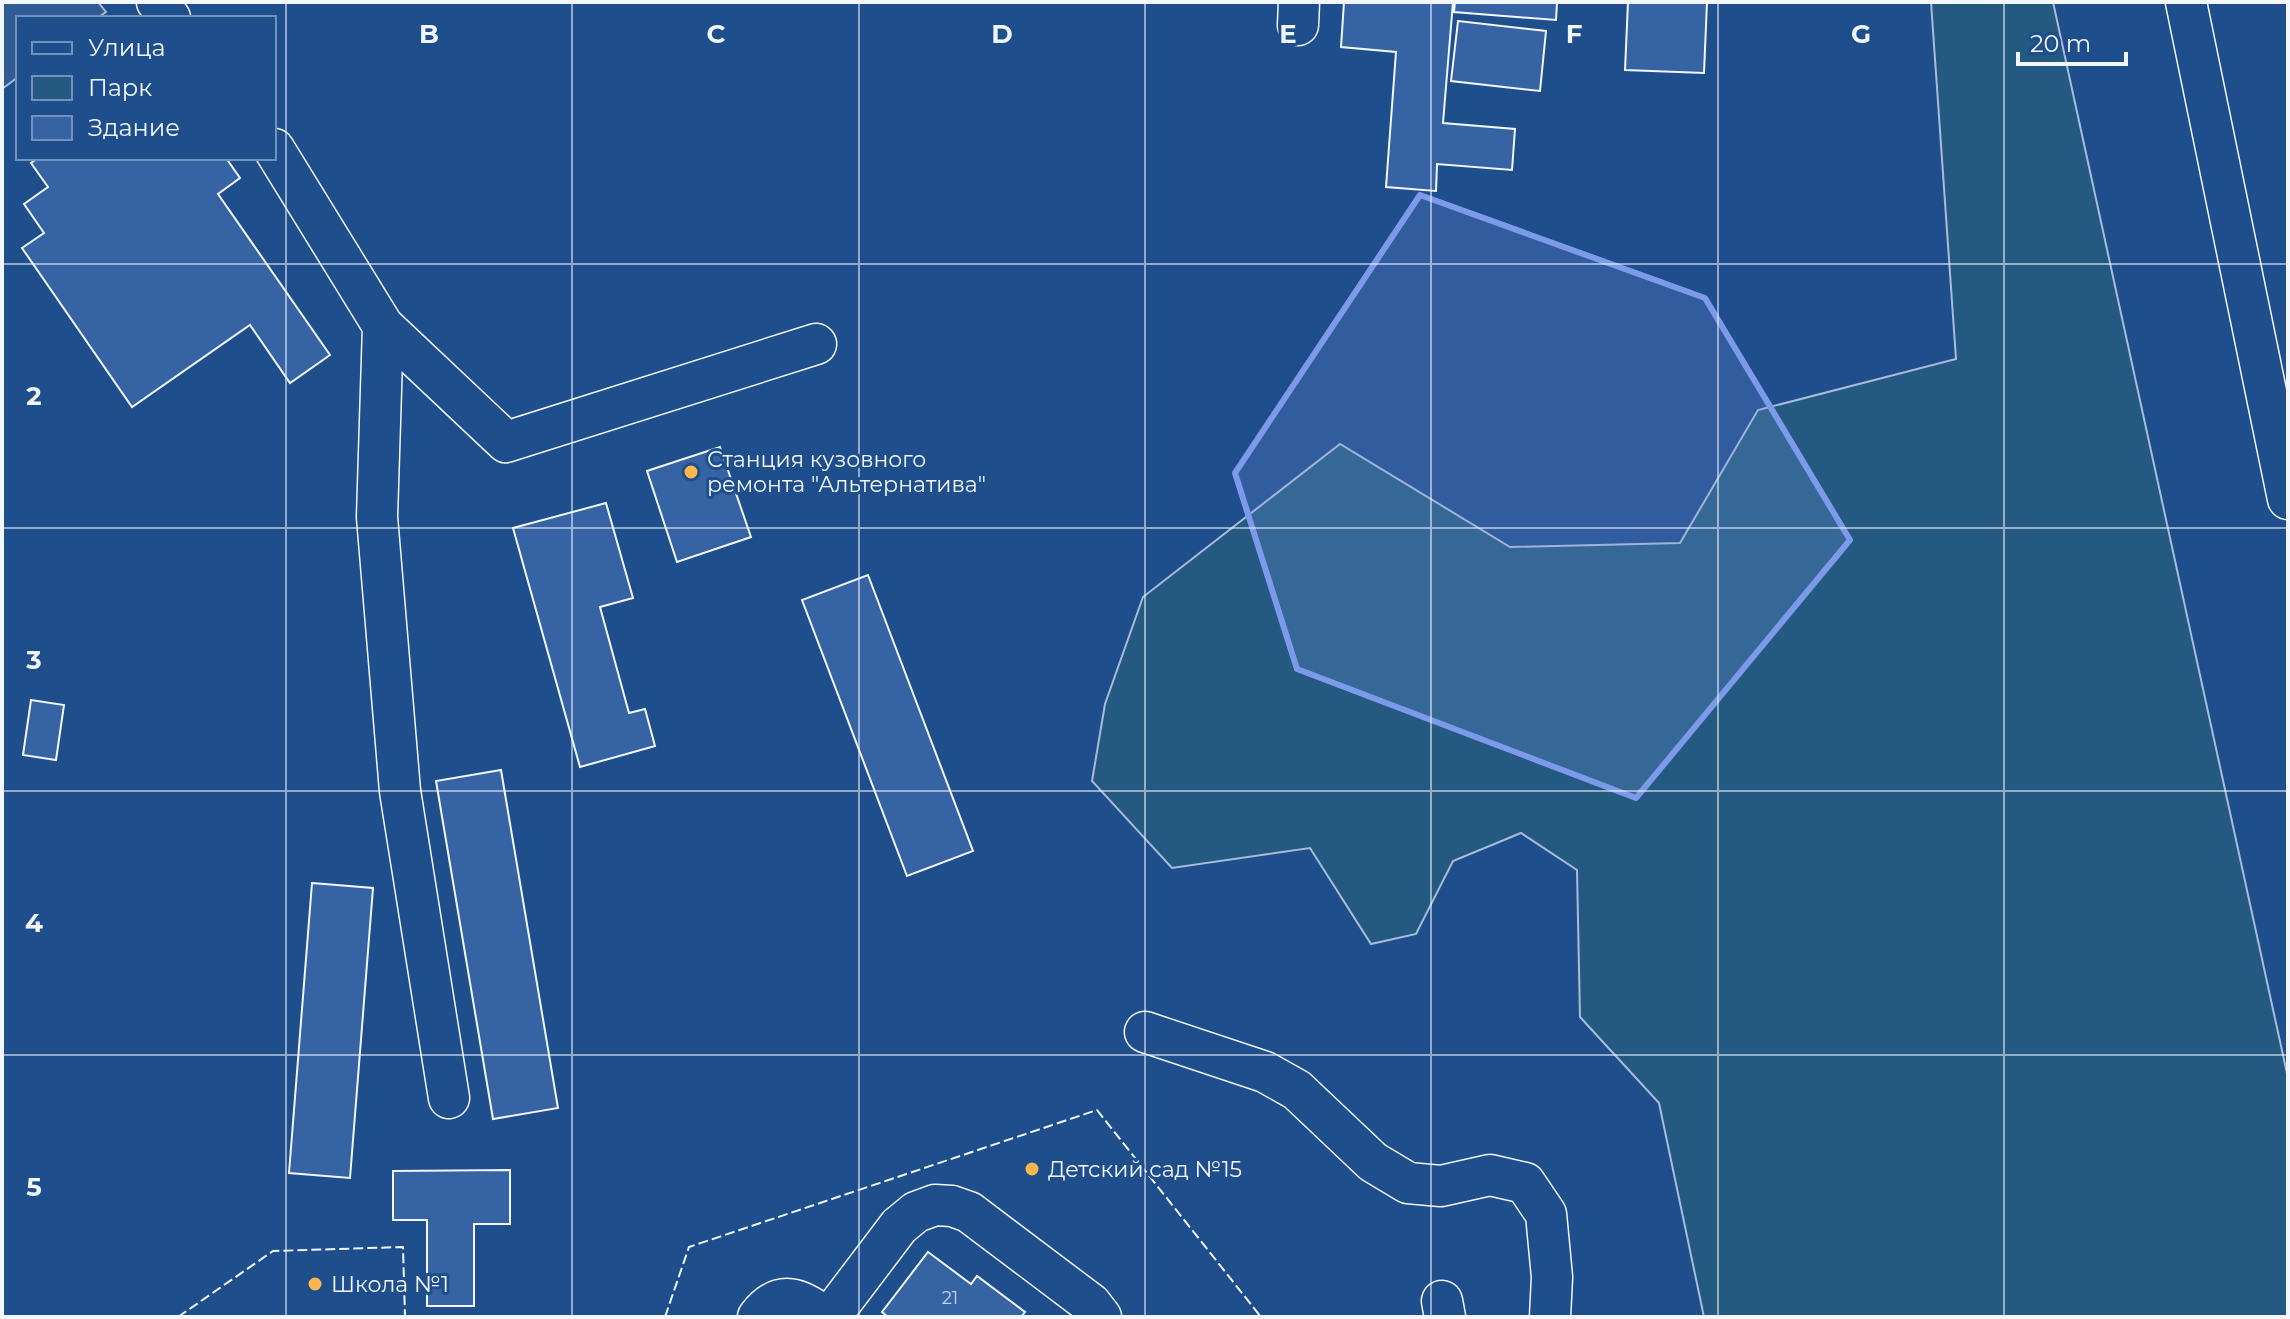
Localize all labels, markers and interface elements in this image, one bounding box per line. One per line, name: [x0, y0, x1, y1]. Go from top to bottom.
legend: [16, 16, 276, 160]
scale bar: [2018, 16, 2126, 66]
text: B: [419, 18, 439, 50]
text: C: [707, 18, 726, 50]
text: D: [991, 18, 1013, 50]
text: E: [1279, 18, 1297, 50]
text: F: [1566, 18, 1582, 50]
text: G: [1851, 18, 1871, 50]
text: 20 m: [2030, 29, 2091, 58]
text: Улица: [88, 33, 166, 62]
text: Парк: [88, 73, 152, 102]
text: Здание: [88, 113, 180, 142]
text: 2: [26, 380, 42, 412]
place label: Станция кузовного ремонта "Альтернатива": [707, 446, 986, 498]
marker: Станция кузовного ремонта "Альтернатива": [682, 463, 700, 481]
text: 3: [25, 644, 42, 676]
text: 4: [25, 907, 43, 939]
place label: Детский сад №15: [1048, 1156, 1242, 1183]
marker: Детский сад №15: [1023, 1160, 1041, 1178]
text: 5: [26, 1171, 42, 1203]
place label: Школа №1: [331, 1271, 449, 1298]
marker: Школа №1: [306, 1275, 324, 1293]
house number: 21: [942, 1287, 958, 1309]

